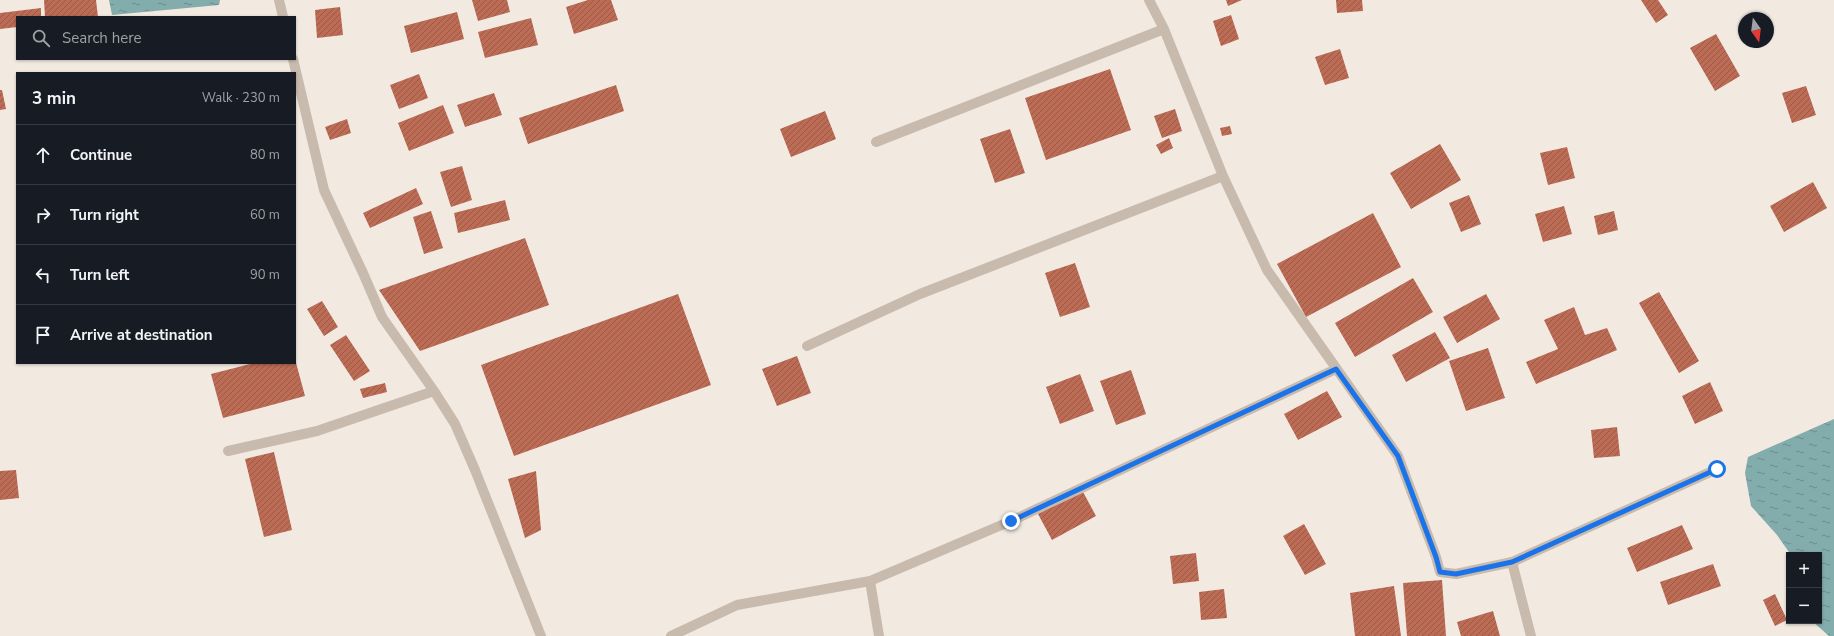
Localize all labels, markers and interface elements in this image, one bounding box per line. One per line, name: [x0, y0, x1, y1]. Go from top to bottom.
north arrow: [1738, 12, 1774, 48]
search box: [16, 16, 296, 60]
icon: search: [30, 27, 52, 49]
text: Search here: [62, 28, 142, 48]
text: 3 min: [32, 87, 76, 110]
text: Walk · 230 m: [202, 89, 280, 107]
icon: ahead: [32, 144, 54, 166]
text: Continue: [70, 145, 132, 165]
text: 80 m: [250, 146, 280, 164]
icon: right: [32, 204, 54, 226]
text: Turn right: [70, 205, 139, 225]
text: 60 m: [250, 206, 280, 224]
icon: left: [32, 264, 54, 286]
text: Turn left: [70, 265, 129, 285]
text: 90 m: [250, 266, 280, 284]
icon: arrive: [32, 324, 54, 346]
text: Arrive at destination: [70, 325, 213, 345]
route start: [1708, 460, 1726, 478]
route end: [1002, 512, 1020, 530]
map controls: [1786, 552, 1822, 624]
button: +: [1786, 552, 1822, 588]
button: −: [1786, 588, 1822, 624]

